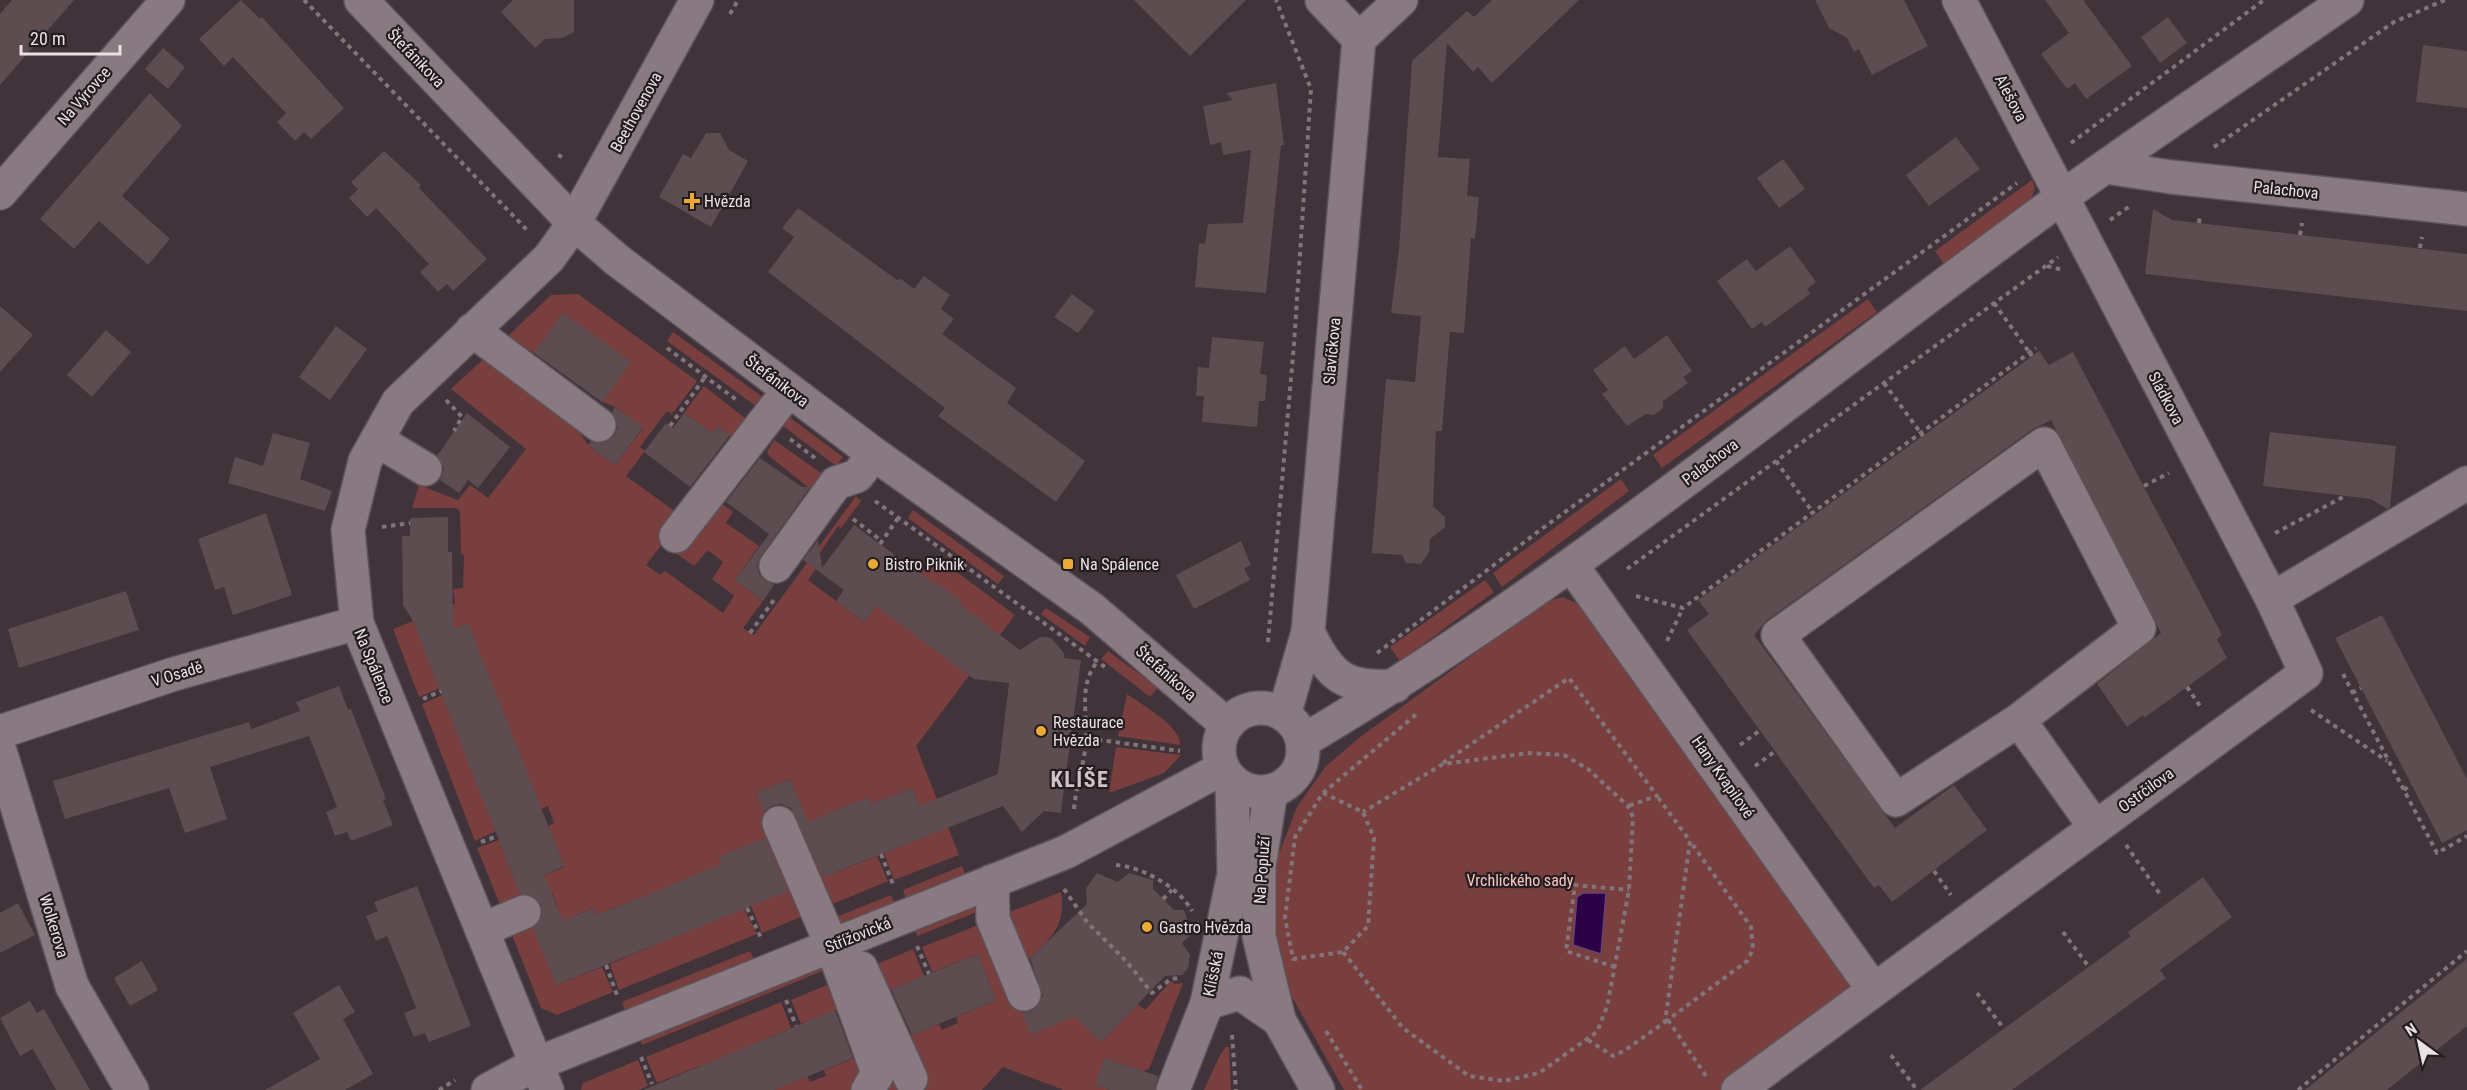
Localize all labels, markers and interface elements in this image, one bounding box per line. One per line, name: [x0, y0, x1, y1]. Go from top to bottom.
scale bar: [21, 18, 120, 56]
street label: Štefánikova: [383, 25, 449, 91]
text: 20 m: [30, 28, 65, 49]
street label: Na Výrovce: [54, 63, 114, 129]
street label: Beethovenova: [606, 69, 666, 155]
street label: Alešova: [1991, 71, 2031, 125]
street label: Palachova: [2253, 177, 2319, 203]
place label: Hvězda: [704, 192, 751, 211]
marker: Hvězda: [685, 194, 699, 208]
street label: Slavíčkova: [1320, 317, 1344, 385]
street label: Štefánikova: [742, 351, 812, 411]
street label: Sládkova: [2144, 368, 2188, 428]
street label: Palachova: [1678, 435, 1742, 489]
place label: Bistro Piknik: [885, 555, 965, 574]
place label: Na Spálence: [1080, 555, 1159, 574]
marker: Bistro Piknik: [866, 557, 880, 571]
marker: Na Spálence: [1061, 557, 1075, 571]
street label: Na Spálence: [350, 626, 398, 706]
street label: Štefánikova: [1132, 641, 1200, 705]
street label: V Osadě: [149, 657, 205, 691]
place label: Restaurace Hvězda: [1053, 713, 1124, 750]
marker: Restaurace Hvězda: [1034, 724, 1048, 738]
street label: Hany Kvapilové: [1688, 732, 1758, 822]
street label: Ostrčilova: [2115, 764, 2177, 816]
district label: KLÍŠE: [1051, 767, 1109, 792]
street label: Na Popluží: [1250, 834, 1274, 905]
park label: Vrchlického sady: [1467, 871, 1574, 890]
street label: Wolkerova: [35, 892, 73, 960]
street label: Střížovická: [822, 913, 894, 957]
place label: Gastro Hvězda: [1159, 918, 1251, 937]
marker: Gastro Hvězda: [1140, 920, 1154, 934]
street label: Klíšská: [1199, 950, 1227, 998]
north arrow: [2389, 1012, 2449, 1072]
text: N: [2402, 1019, 2420, 1040]

